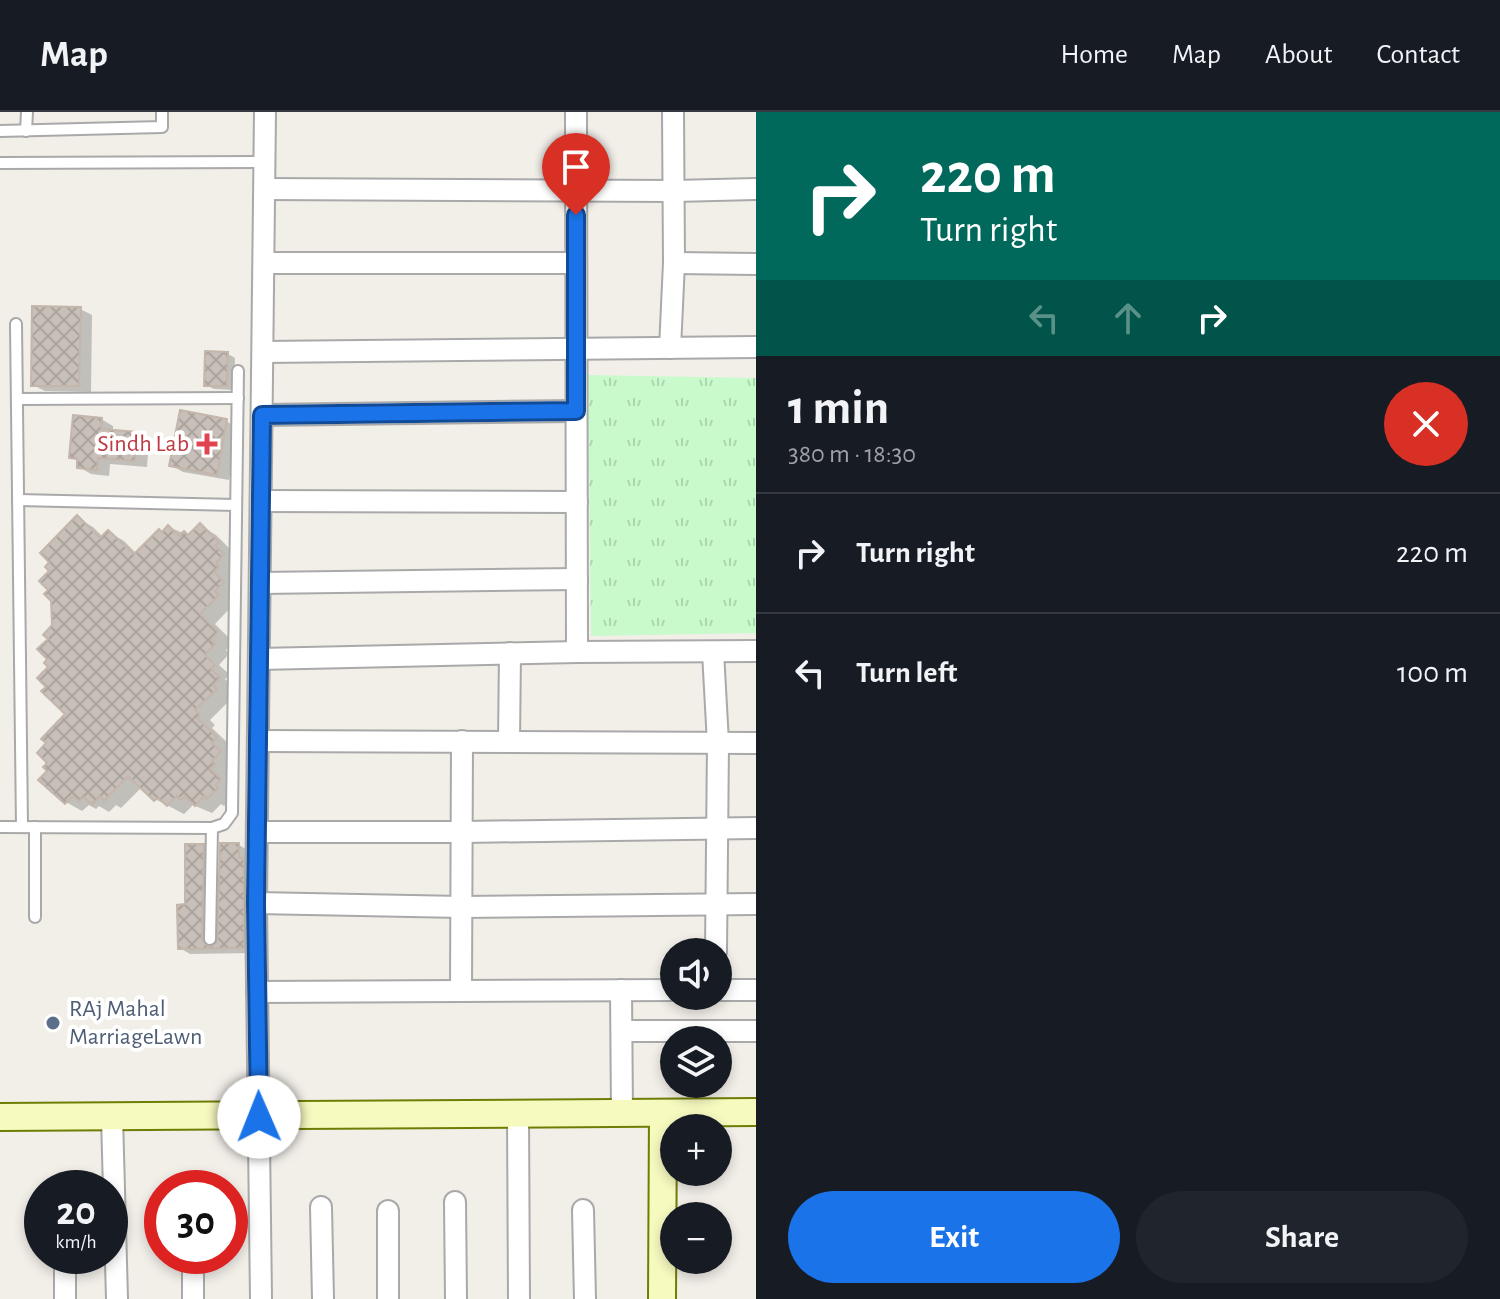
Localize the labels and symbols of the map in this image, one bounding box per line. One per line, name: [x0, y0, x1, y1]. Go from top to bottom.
pin: [542, 133, 610, 215]
place label: Sindh Lab: [97, 432, 189, 456]
marker: Sindh Lab: [196, 433, 218, 455]
place label: RAj Mahal MarriageLawn: [69, 997, 202, 1049]
marker: RAj Mahal MarriageLawn: [44, 1014, 62, 1032]
position arrow: [217, 1075, 301, 1159]
speed limit sign: 30: [144, 1170, 248, 1274]

